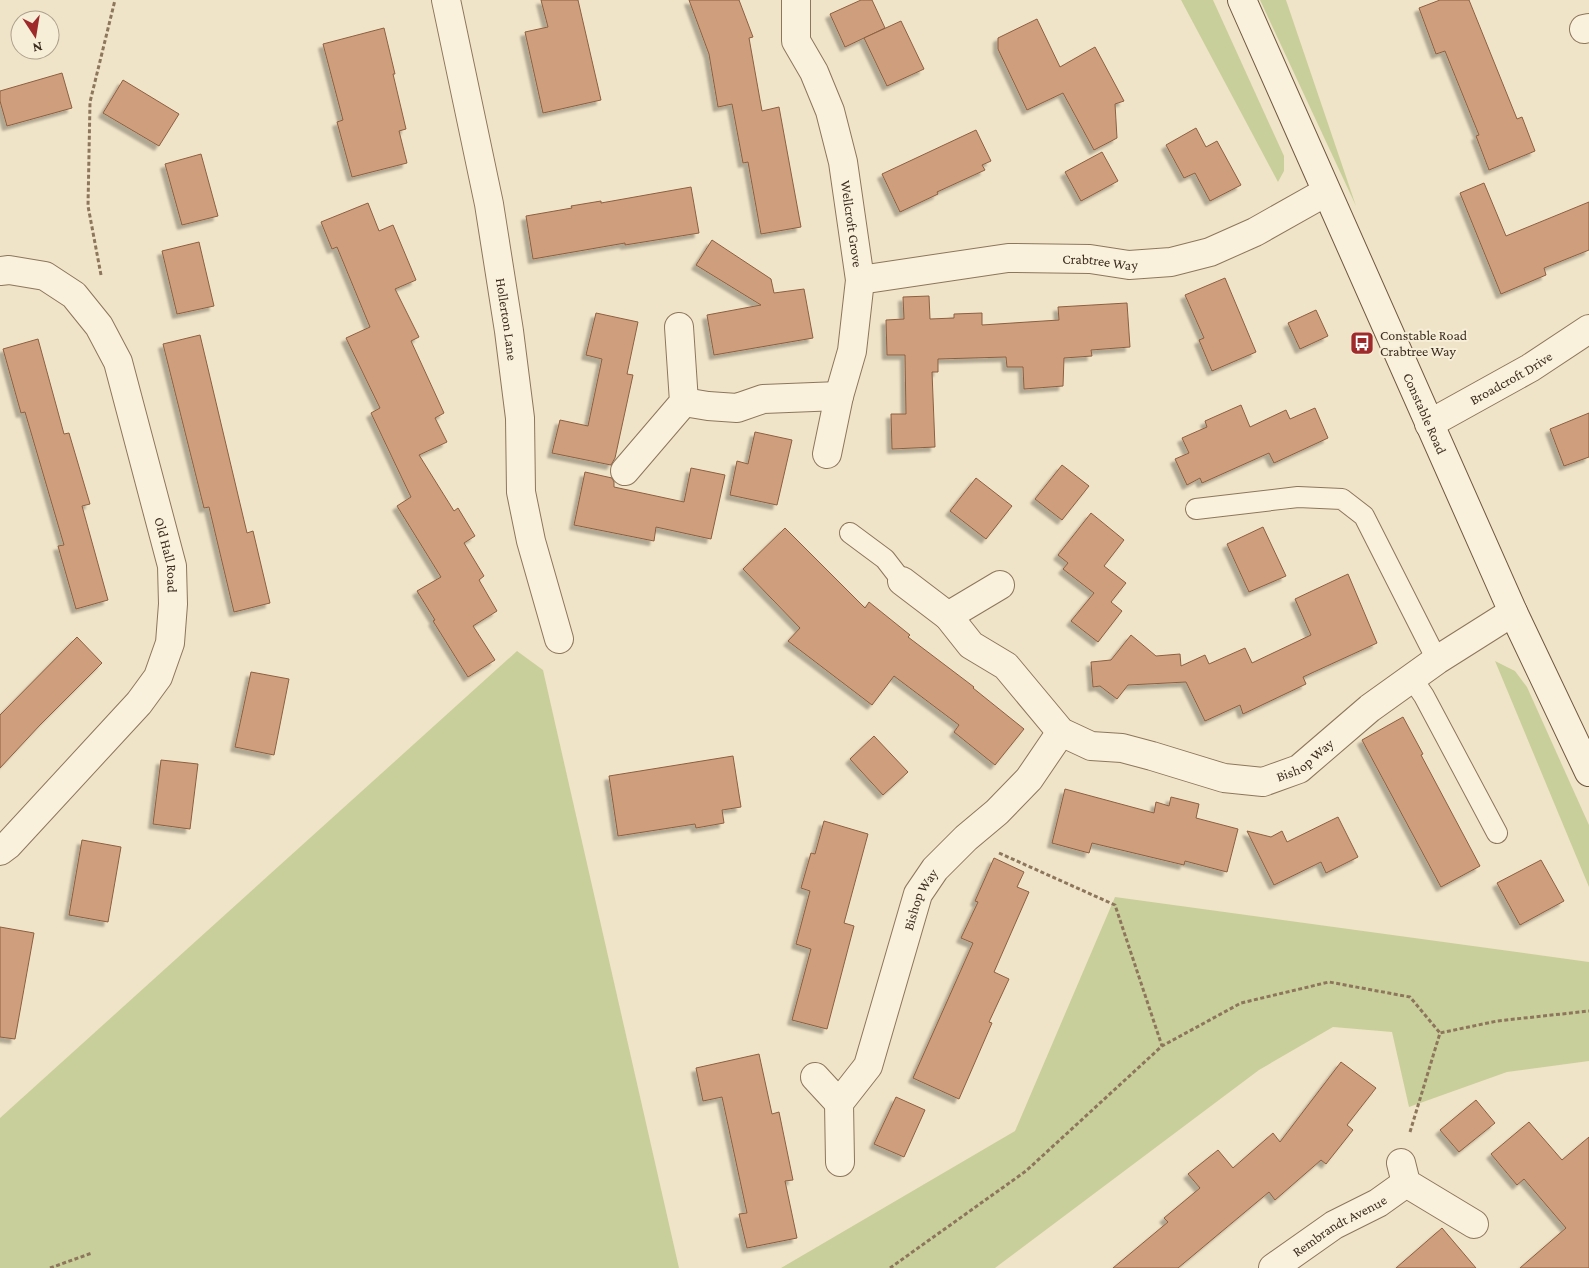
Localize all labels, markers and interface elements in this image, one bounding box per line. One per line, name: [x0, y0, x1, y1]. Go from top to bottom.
north arrow: [10, 10, 60, 60]
text: N: [31, 39, 44, 57]
street label: Wellcroft Grove: [838, 179, 866, 268]
street label: Crabtree Way: [1062, 251, 1139, 273]
street label: Hollerton Lane: [493, 277, 521, 361]
place label: Constable Road Crabtree Way: [1380, 327, 1468, 359]
bus stop icon: Constable Road Crabtree Way: [1349, 330, 1375, 356]
street label: Broadcroft Drive: [1467, 348, 1555, 408]
street label: Constable Road: [1400, 370, 1450, 457]
street label: Old Hall Road: [151, 515, 181, 594]
street label: Bishop Way: [1274, 735, 1337, 785]
street label: Bishop Way: [900, 865, 941, 932]
street label: Rembrandt Avenue: [1289, 1191, 1390, 1260]

